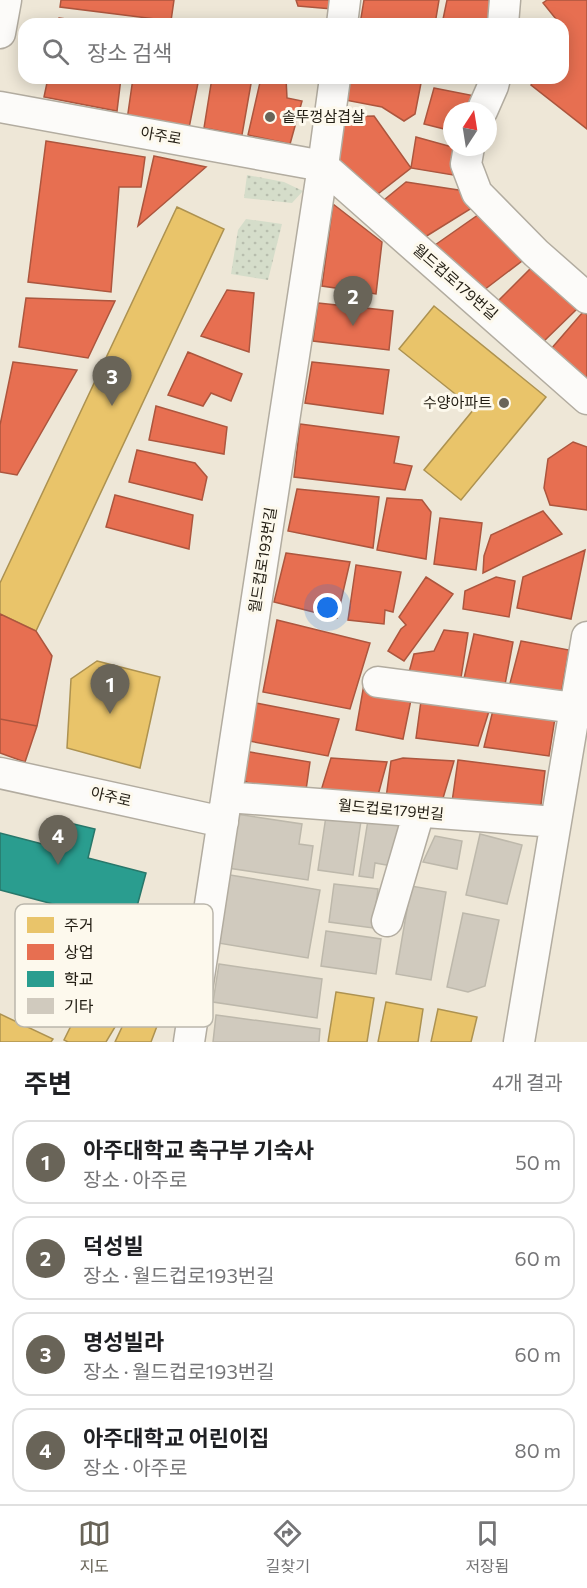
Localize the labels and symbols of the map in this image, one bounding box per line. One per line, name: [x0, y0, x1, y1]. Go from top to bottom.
north arrow: [443, 102, 497, 156]
place label: 솥뚜껑삼겹살: [282, 107, 365, 125]
marker: 솥뚜껑삼겹살: [263, 110, 277, 124]
street label: 아주로: [139, 123, 183, 147]
street label: 월드컵로179번길: [410, 240, 502, 323]
pin: 2: [334, 276, 372, 326]
pin: 3: [92, 356, 132, 406]
place label: 수양아파트: [423, 393, 492, 411]
marker: 수양아파트: [497, 396, 511, 410]
street label: 월드컵로193번길: [245, 506, 279, 614]
your location: [313, 593, 342, 622]
pin: 1: [90, 664, 130, 714]
street label: 아주로: [89, 783, 133, 809]
street label: 월드컵로179번길: [337, 795, 445, 823]
pin: 4: [38, 816, 78, 865]
legend: [15, 904, 213, 1027]
text: 주거: [64, 915, 93, 934]
text: 상업: [64, 942, 93, 961]
text: 학교: [64, 969, 93, 988]
text: 기타: [64, 996, 94, 1015]

